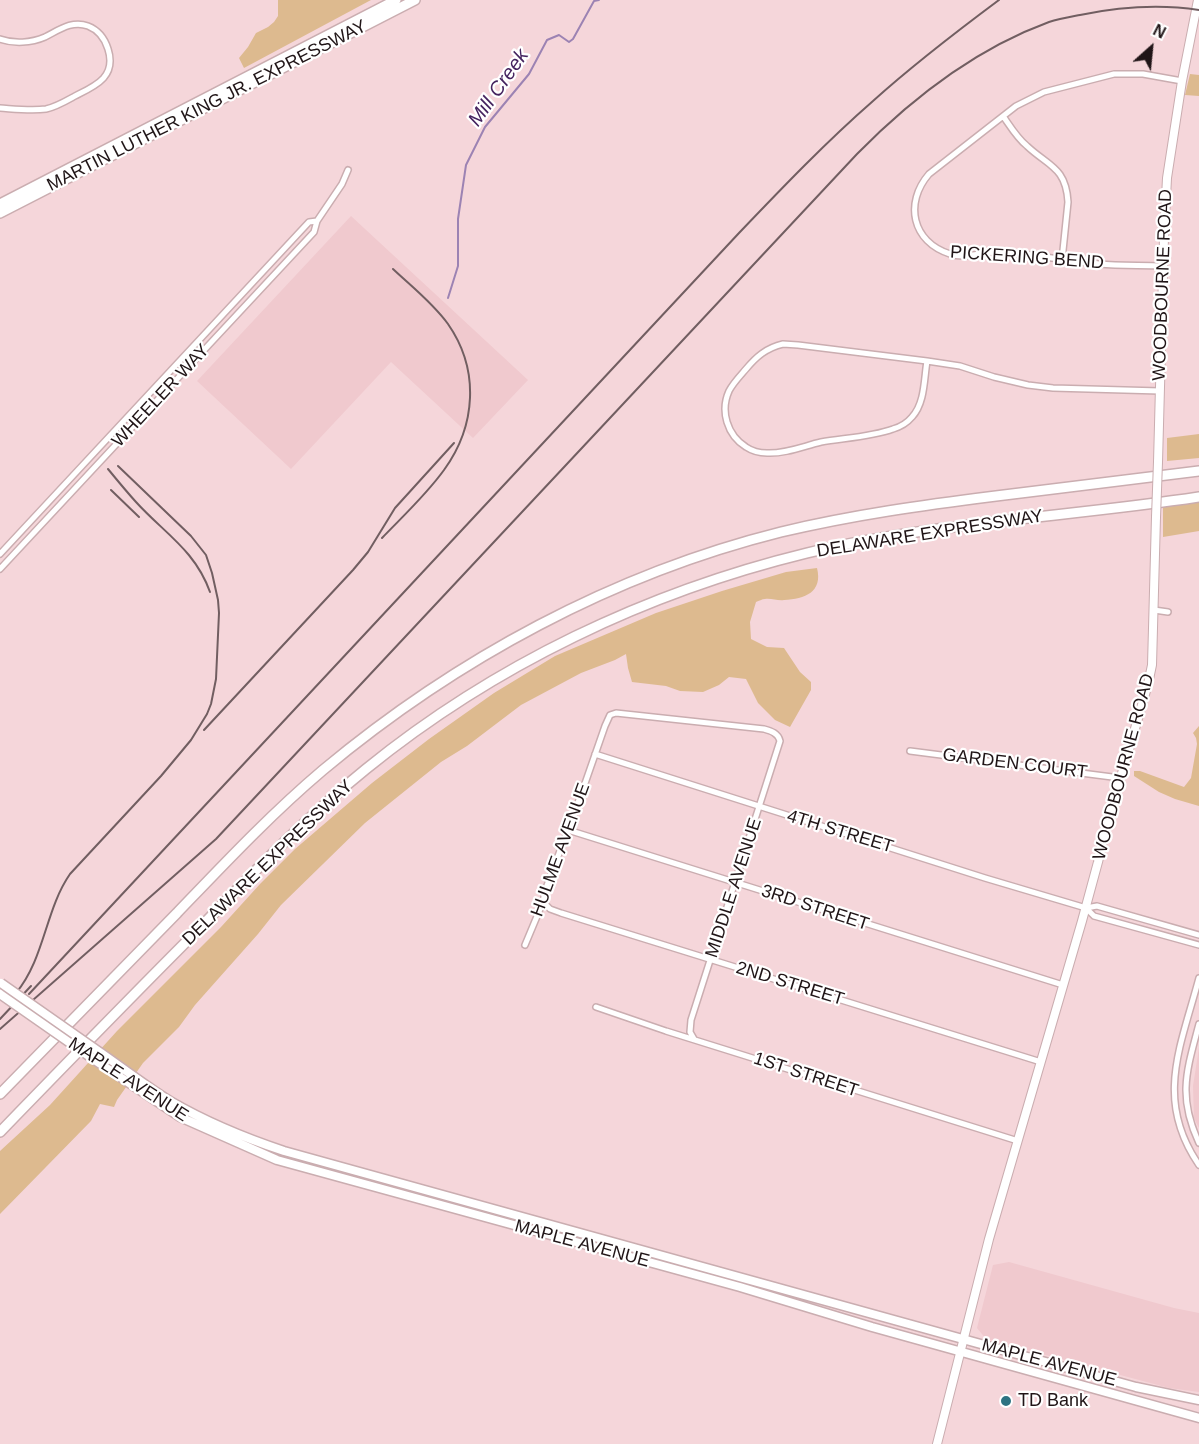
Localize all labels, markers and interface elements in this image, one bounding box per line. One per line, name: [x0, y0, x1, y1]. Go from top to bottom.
street label: MARTIN LUTHER KING JR. EXPRESSWAY: [44, 16, 370, 196]
north arrow: [1121, 18, 1181, 78]
text: N: [1150, 21, 1168, 42]
water label: Mill Creek: [464, 45, 534, 131]
street label: WOODBOURNE ROAD: [1149, 189, 1177, 381]
street label: PICKERING BEND: [949, 242, 1105, 274]
street label: WHEELER WAY: [108, 340, 214, 452]
street label: DELAWARE EXPRESSWAY: [815, 505, 1045, 563]
street label: WOODBOURNE ROAD: [1089, 671, 1159, 863]
street label: GARDEN COURT: [941, 744, 1089, 784]
street label: DELAWARE EXPRESSWAY: [178, 776, 358, 950]
street label: HULME AVENUE: [527, 780, 595, 920]
street label: 4TH STREET: [784, 806, 896, 858]
street label: MIDDLE AVENUE: [701, 815, 767, 961]
street label: 3RD STREET: [758, 880, 872, 936]
street label: 2ND STREET: [733, 957, 847, 1011]
street label: MAPLE AVENUE: [64, 1033, 192, 1127]
street label: 1ST STREET: [751, 1048, 861, 1102]
street label: MAPLE AVENUE: [512, 1216, 652, 1272]
street label: MAPLE AVENUE: [979, 1335, 1119, 1391]
place label: TD Bank: [1018, 1390, 1088, 1412]
marker: TD Bank: [999, 1394, 1013, 1408]

